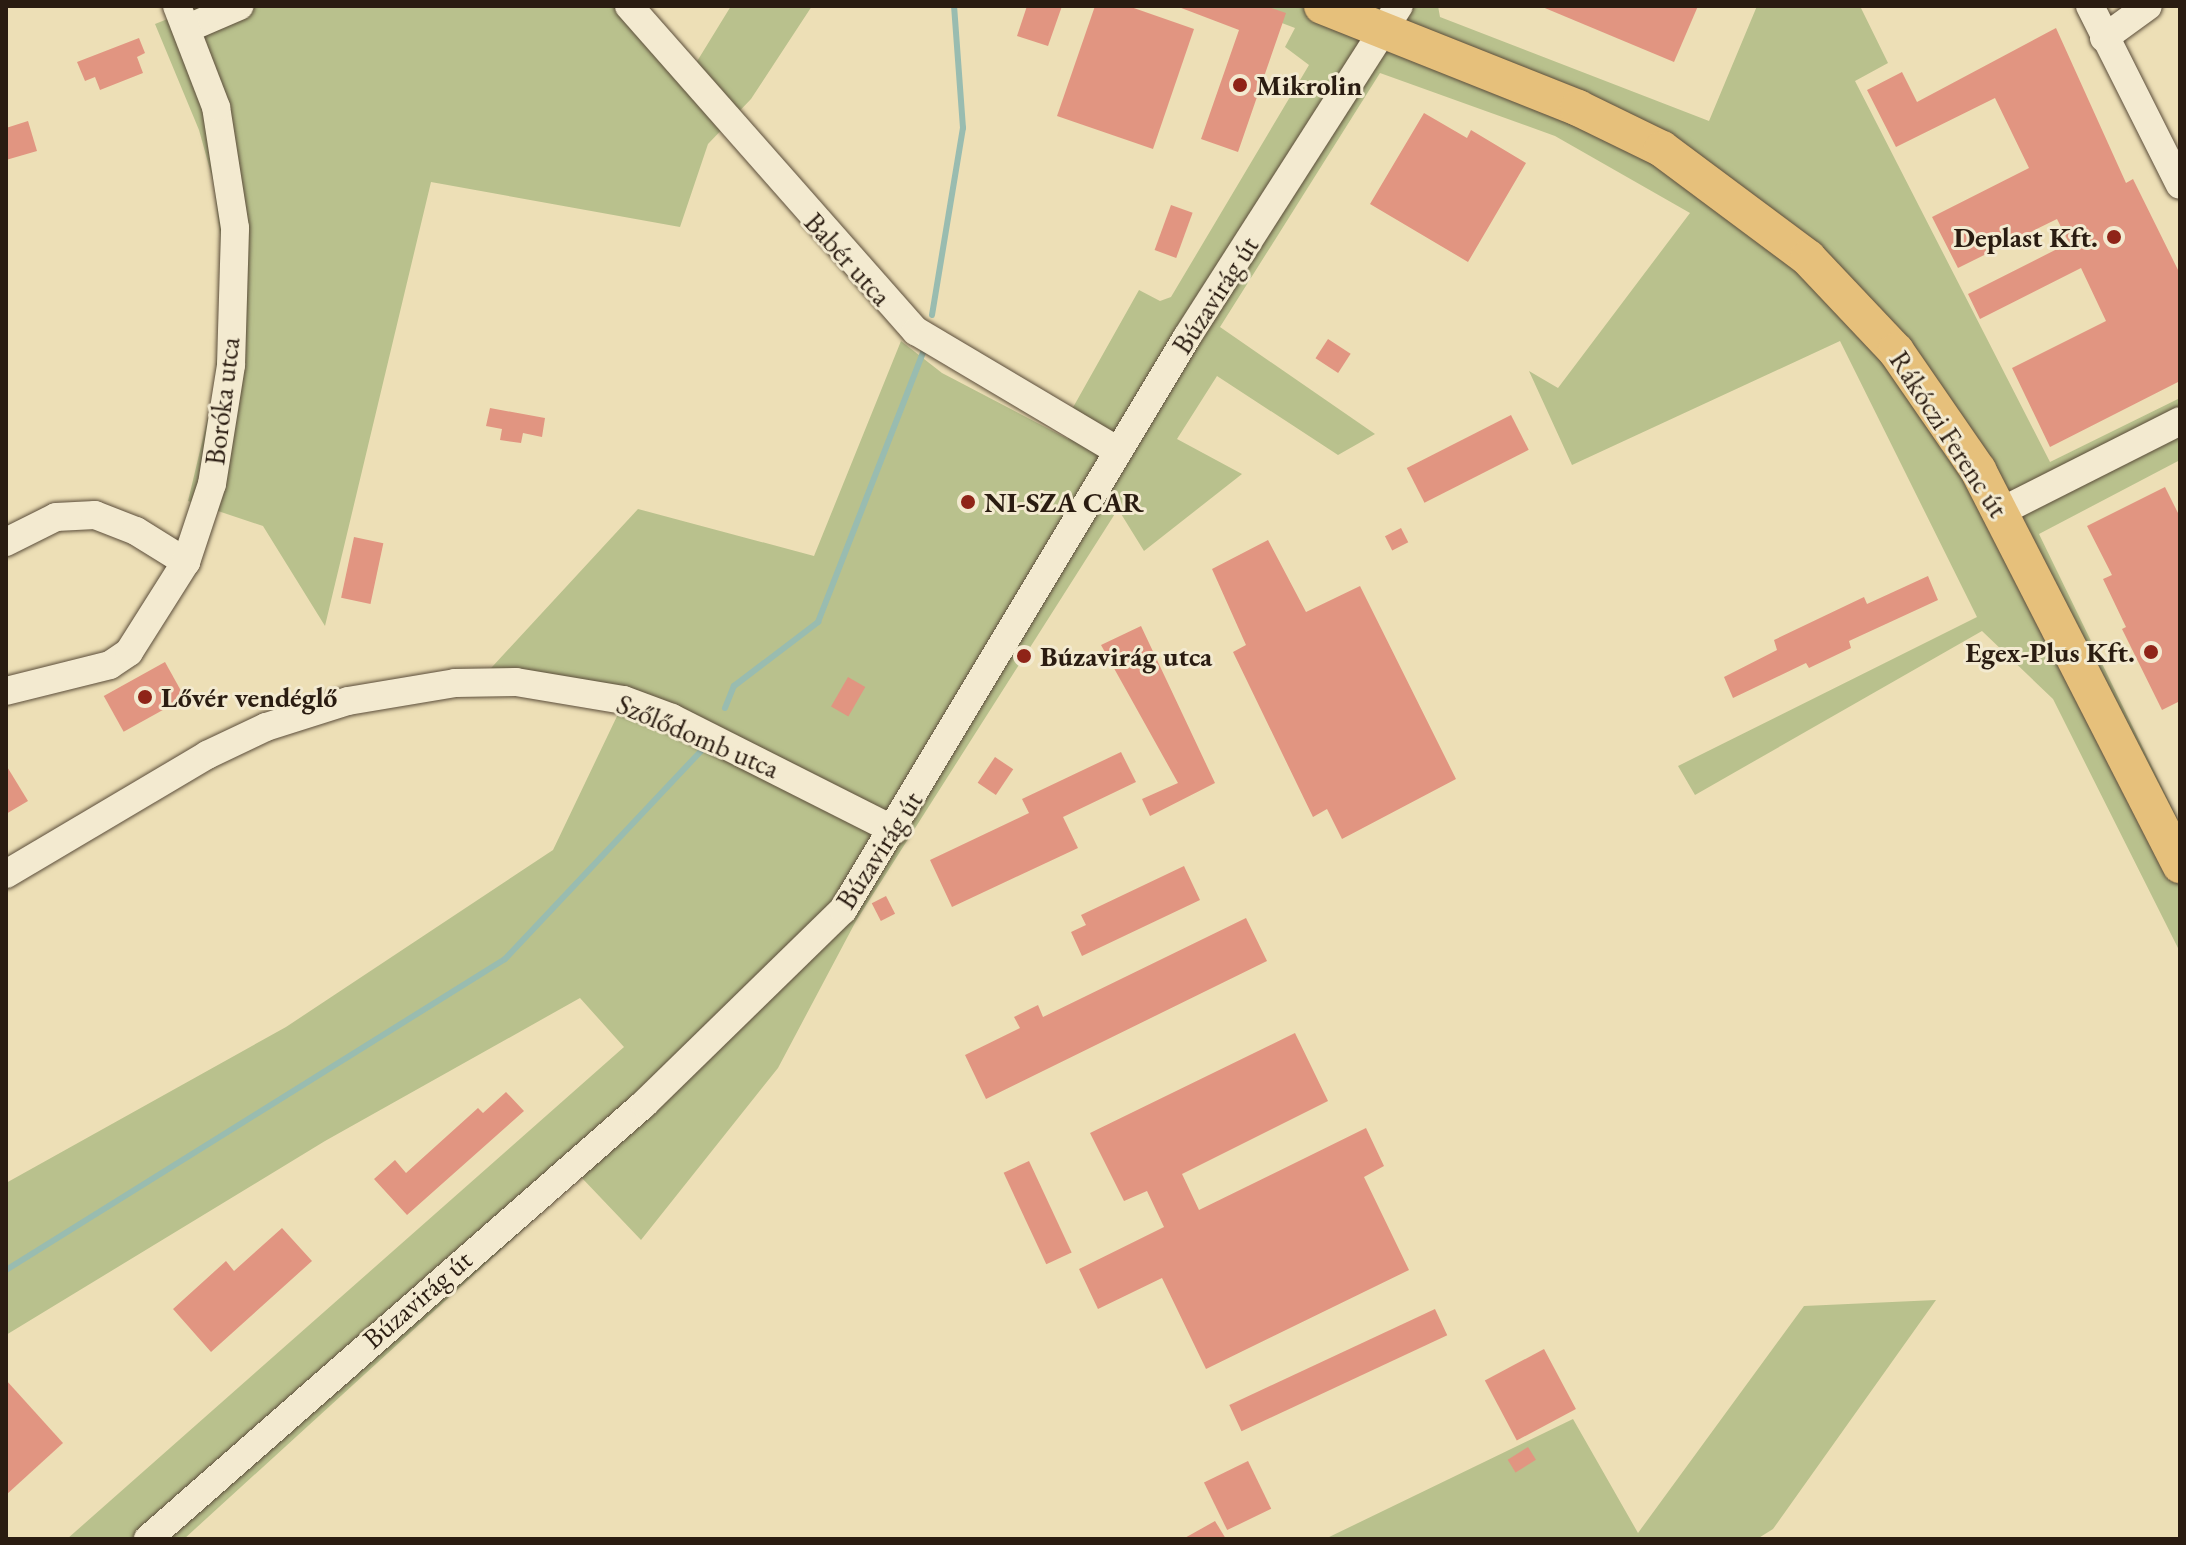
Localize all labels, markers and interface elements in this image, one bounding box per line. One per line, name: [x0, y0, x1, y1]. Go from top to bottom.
place label: Mikrolin: [1256, 68, 1362, 102]
marker: Mikrolin: [1231, 76, 1249, 94]
street label: Babér utca: [798, 206, 898, 312]
place label: Deplast Kft.: [1954, 220, 2098, 254]
marker: Deplast Kft.: [2105, 228, 2123, 246]
street label: Búzavirág út: [1165, 230, 1265, 360]
street label: Boróka utca: [197, 335, 247, 467]
street label: Rákóczi Ferenc út: [1883, 344, 2015, 524]
place label: NI-SZA CAR: [984, 485, 1144, 519]
marker: NI-SZA CAR: [959, 493, 977, 511]
place label: Egex-Plus Kft.: [1965, 635, 2135, 669]
place label: Búzavirág utca: [1040, 639, 1212, 673]
marker: Egex-Plus Kft.: [2142, 643, 2160, 661]
marker: Búzavirág utca: [1015, 647, 1033, 665]
place label: Lővér vendéglő: [161, 680, 337, 714]
street label: Szőlődomb utca: [612, 687, 784, 785]
marker: Lővér vendéglő: [136, 688, 154, 706]
street label: Búzavirág út: [829, 785, 929, 915]
street label: Búzavirág út: [356, 1243, 478, 1355]

